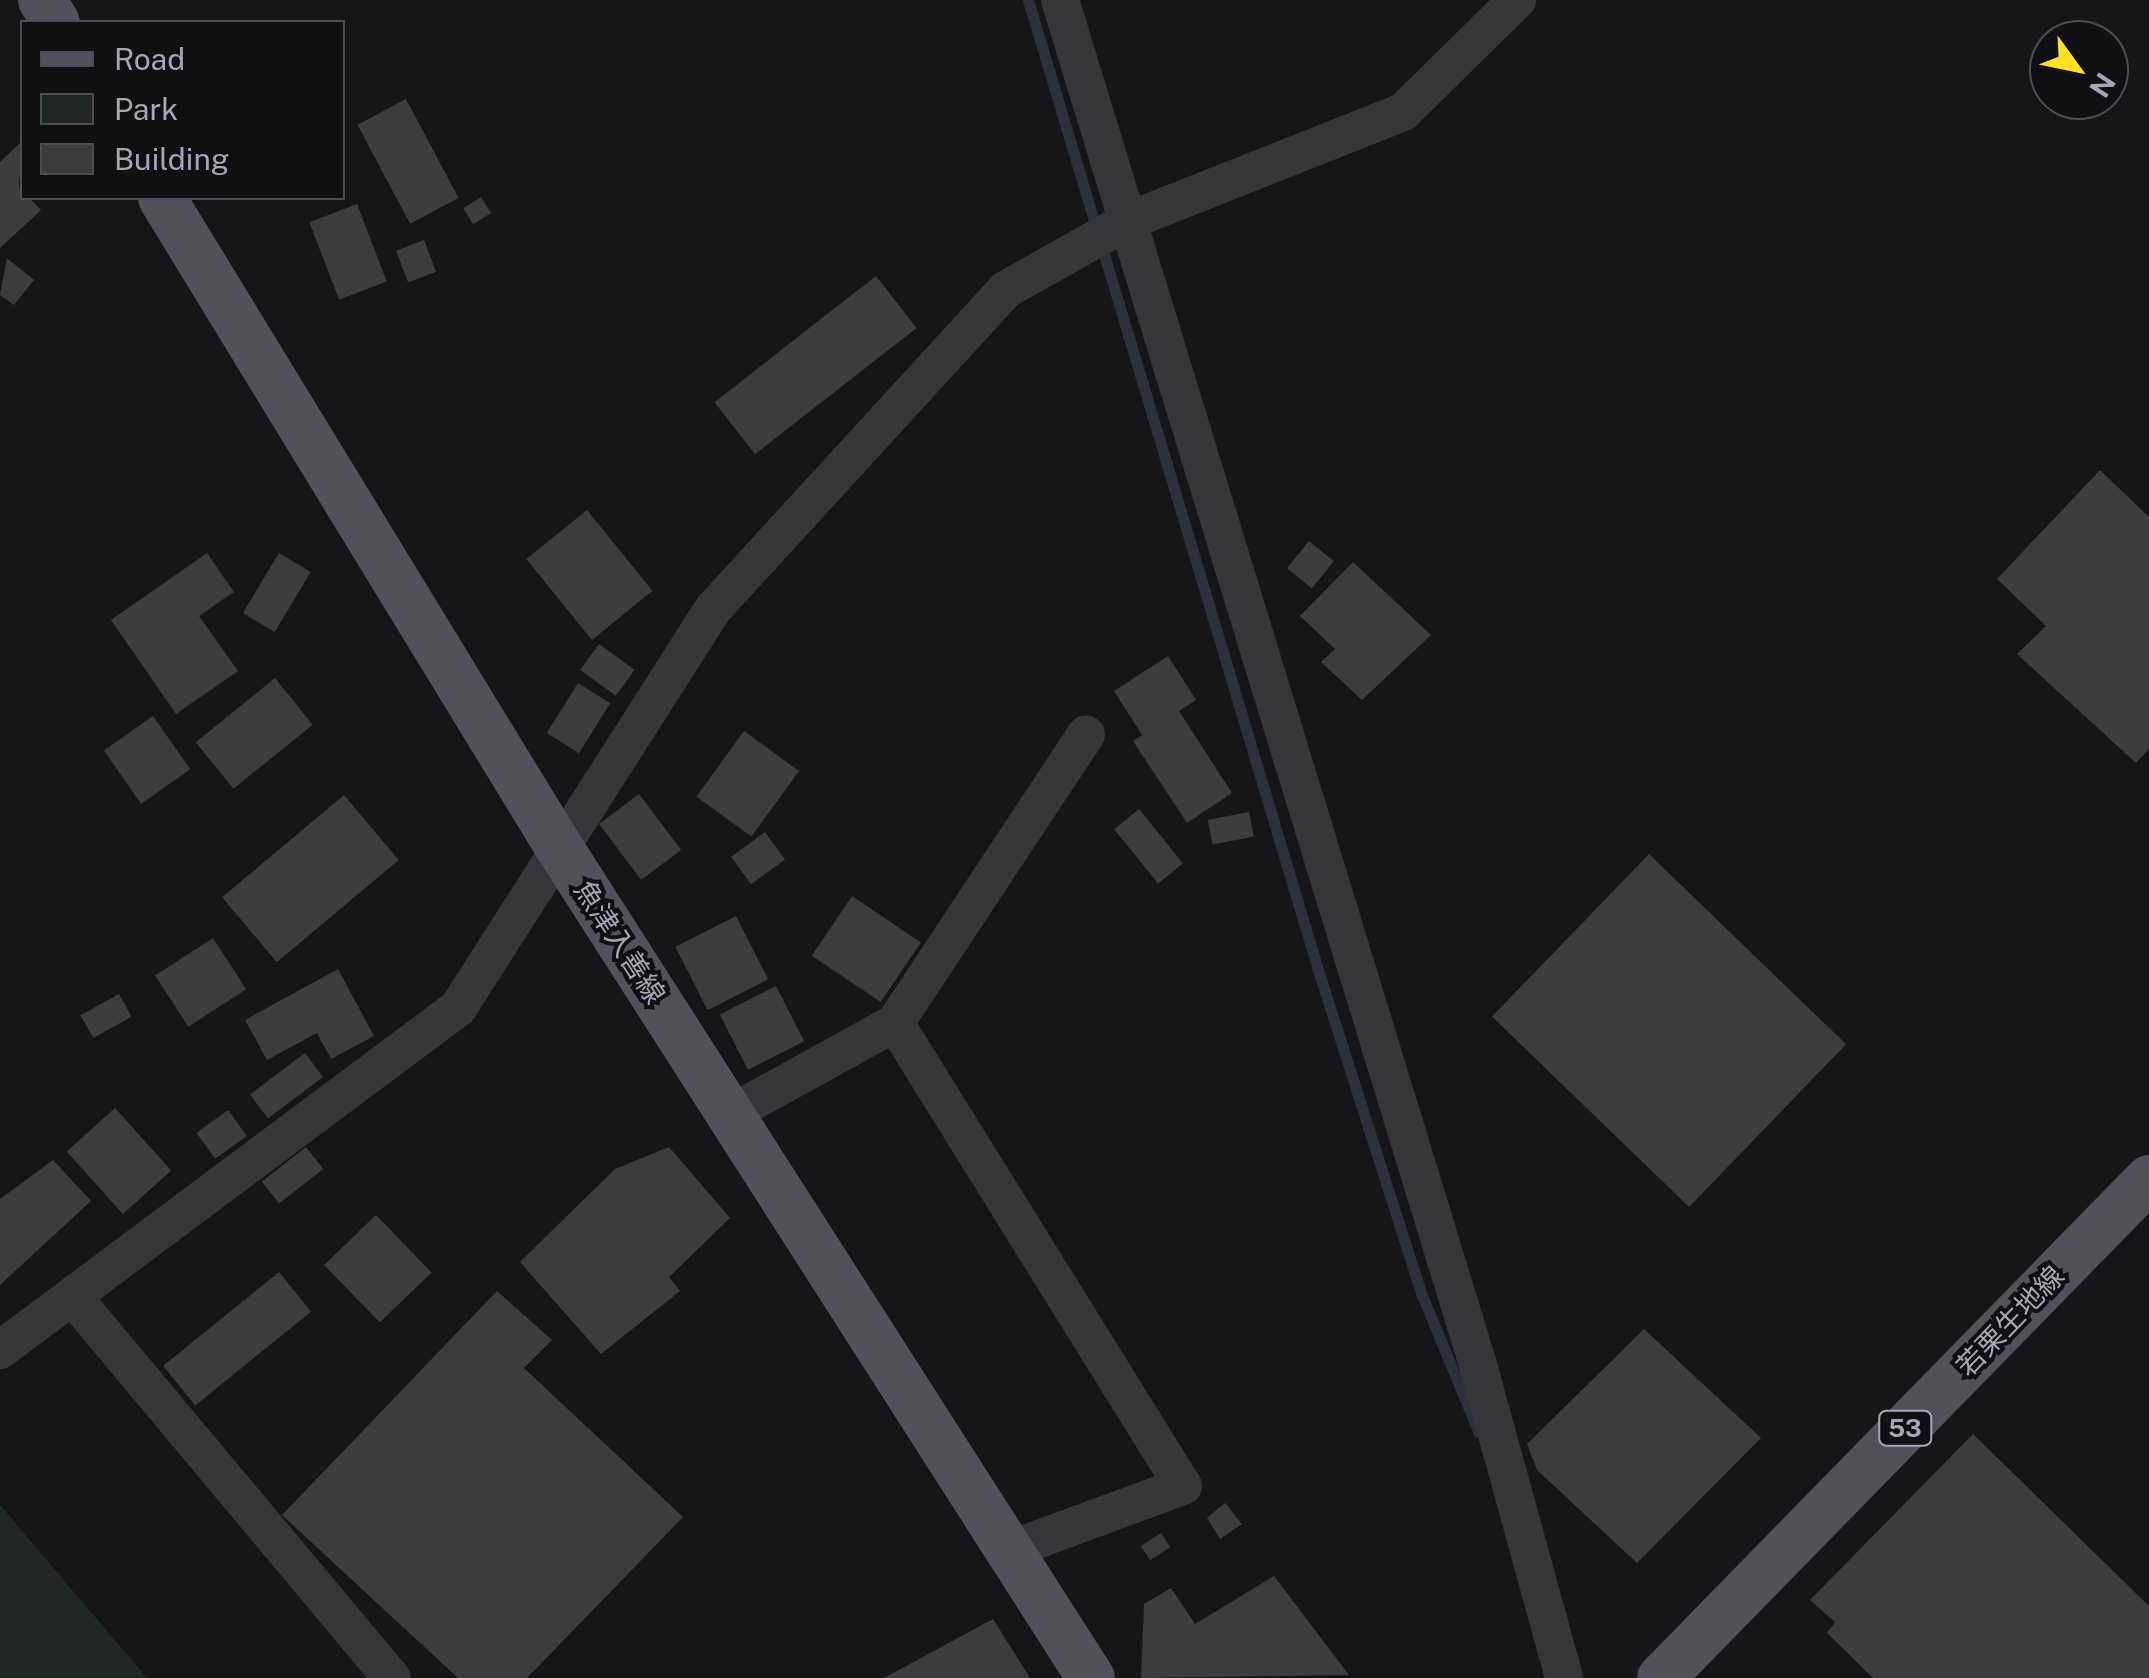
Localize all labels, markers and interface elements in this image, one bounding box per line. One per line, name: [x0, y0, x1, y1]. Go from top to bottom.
legend: [20, 20, 345, 200]
north arrow: [2029, 20, 2129, 120]
text: Road: [114, 41, 185, 77]
text: N: [2083, 67, 2123, 104]
text: Park: [114, 91, 178, 127]
text: Building: [114, 141, 229, 177]
street label: 魚津入善線: [568, 874, 672, 1010]
street label: 若栗生地線: [1949, 1259, 2071, 1383]
road number: 53: [1878, 1408, 1932, 1448]

